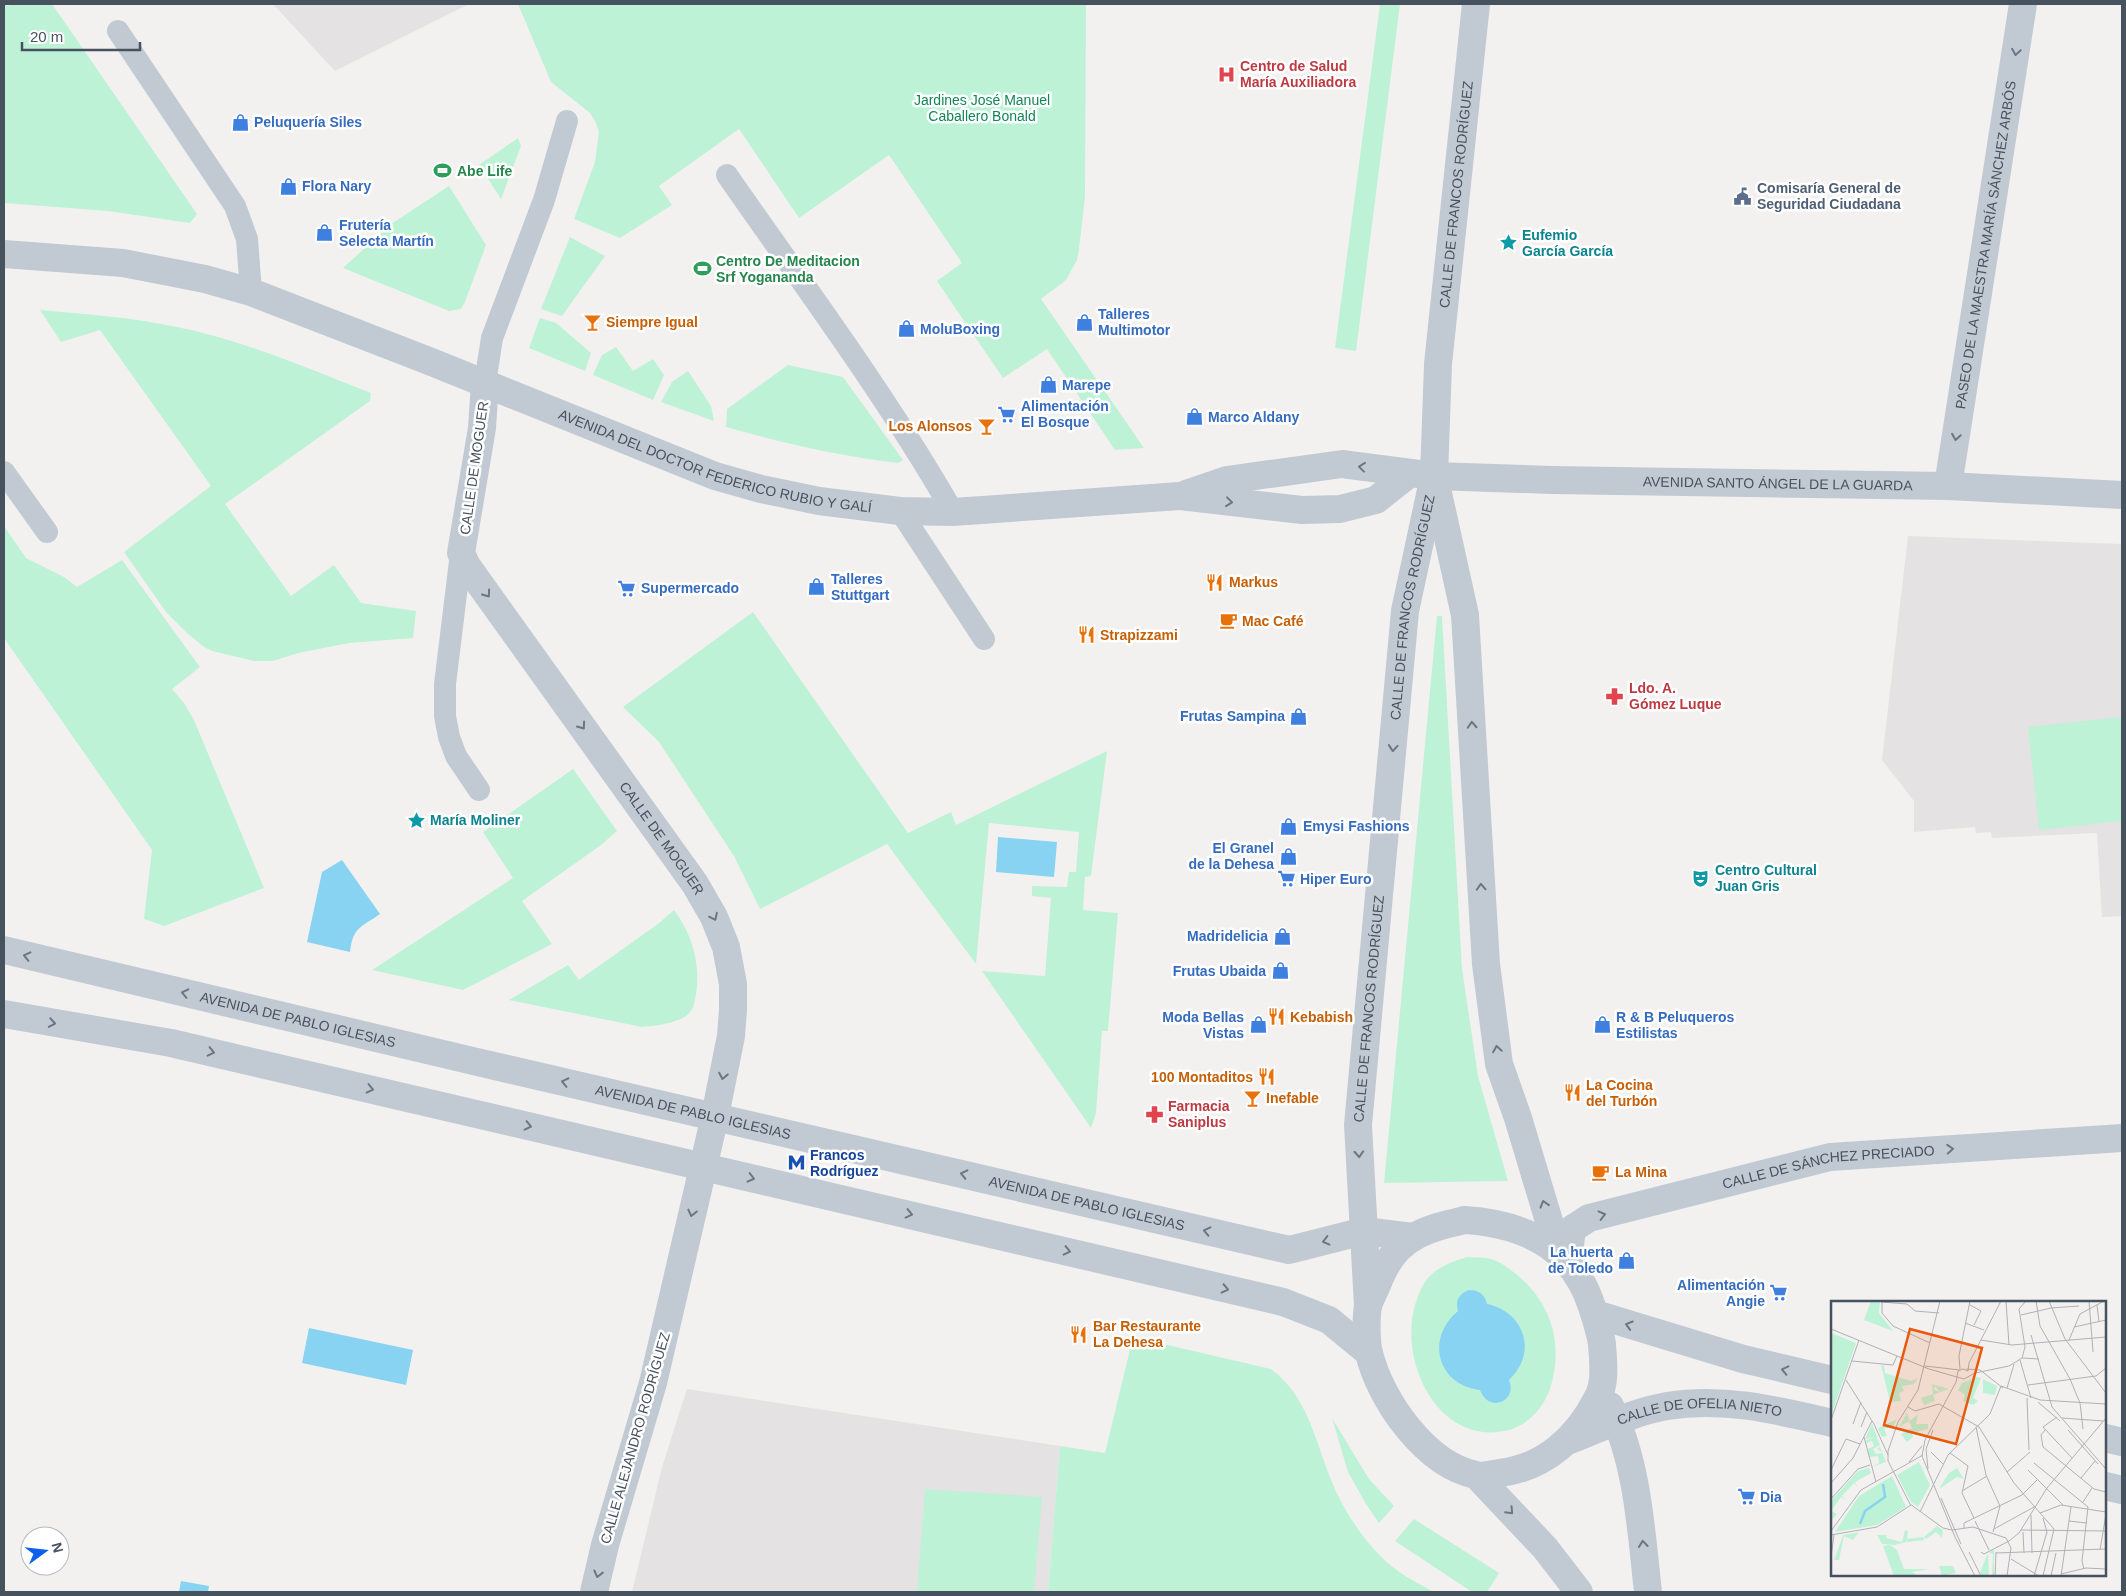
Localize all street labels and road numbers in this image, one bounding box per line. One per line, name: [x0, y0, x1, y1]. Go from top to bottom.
street label: CALLE DE FRANCOS RODRÍGUEZ: [1436, 80, 1476, 309]
street label: PASEO DE LA MAESTRA MARÍA SÁNCHEZ ARBÓS: [1952, 80, 2019, 410]
street label: CALLE DE MOGUER: [457, 400, 491, 536]
street label: AVENIDA DEL DOCTOR FEDERICO RUBIO Y GALÍ: [556, 406, 873, 515]
street label: AVENIDA SANTO ÁNGEL DE LA GUARDA: [1643, 473, 1913, 493]
street label: CALLE DE FRANCOS RODRÍGUEZ: [1387, 493, 1438, 721]
street label: CALLE DE MOGUER: [616, 779, 707, 897]
street label: CALLE DE FRANCOS RODRÍGUEZ: [1350, 894, 1387, 1123]
street label: AVENIDA DE PABLO IGLESIAS: [199, 989, 397, 1050]
street label: AVENIDA DE PABLO IGLESIAS: [594, 1082, 793, 1142]
street label: CALLE DE SÁNCHEZ PRECIADO: [1720, 1142, 1935, 1192]
street label: AVENIDA DE PABLO IGLESIAS: [987, 1173, 1186, 1234]
street label: CALLE ALEJANDRO RODRÍGUEZ: [597, 1330, 673, 1546]
street label: CALLE DE OFELIA NIETO: [1615, 1395, 1783, 1428]

